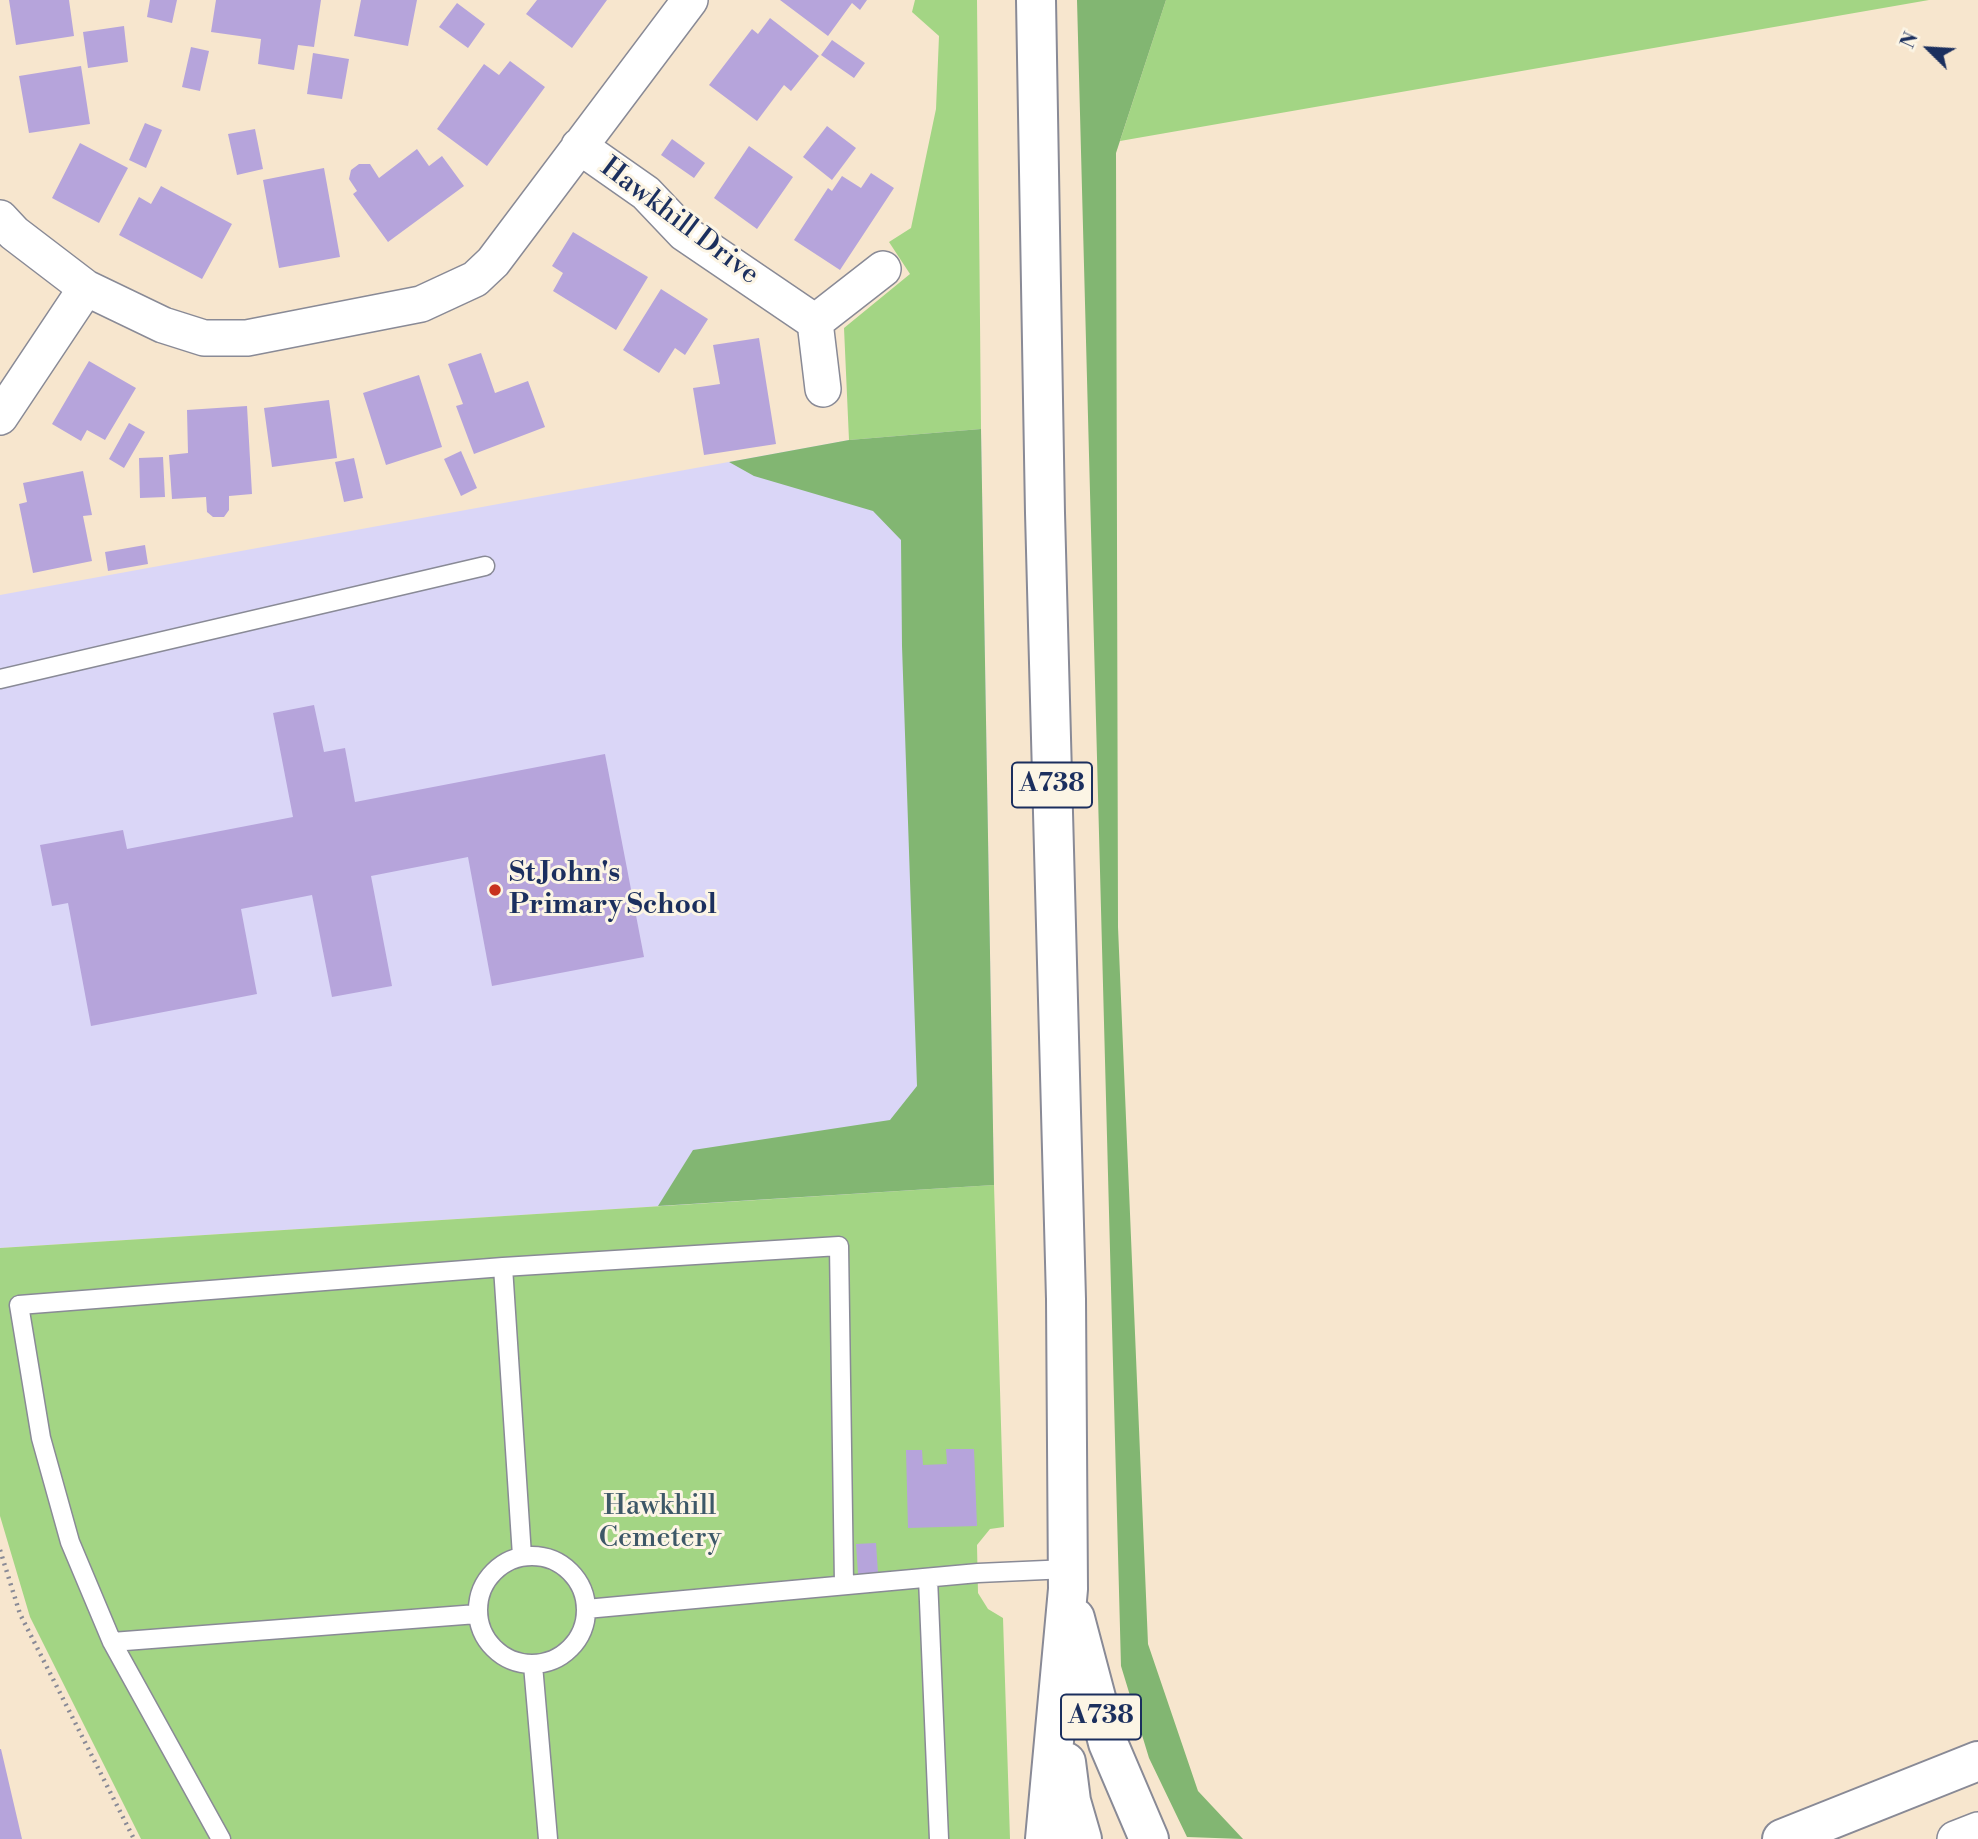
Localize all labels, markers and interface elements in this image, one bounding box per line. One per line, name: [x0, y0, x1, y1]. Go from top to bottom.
north arrow: [1894, 14, 1964, 84]
text: N: [1896, 29, 1924, 52]
street label: Hawkhill Drive: [593, 151, 765, 293]
road number: A738: [1012, 762, 1092, 807]
place label: St John's Primary School: [509, 857, 717, 923]
marker: St John's Primary School: [487, 882, 503, 898]
park label: Hawkhill Cemetery: [599, 1490, 721, 1556]
road number: A738: [1061, 1694, 1141, 1740]

